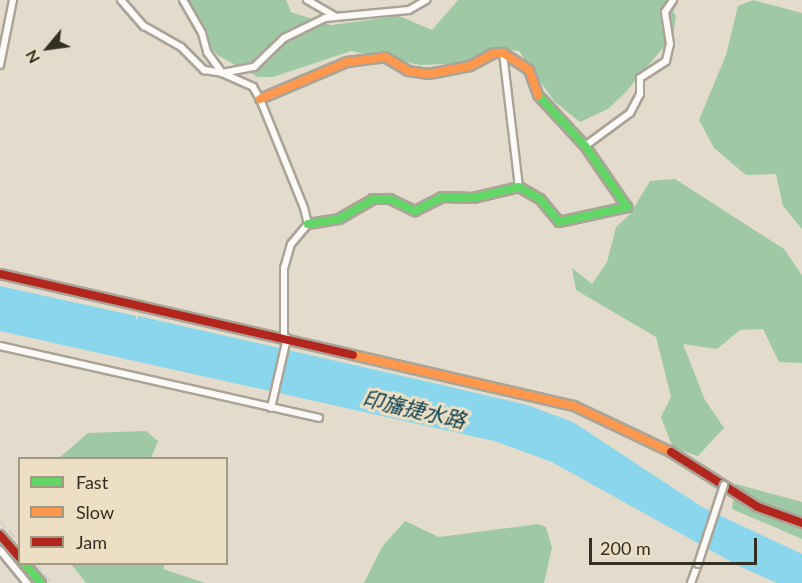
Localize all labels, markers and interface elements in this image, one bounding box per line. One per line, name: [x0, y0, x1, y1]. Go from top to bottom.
north arrow: [18, 18, 78, 78]
text: N: [21, 47, 43, 67]
water label: 印旛捷水路: [360, 385, 468, 433]
legend: [18, 457, 228, 565]
text: Fast: [76, 471, 108, 493]
text: Slow: [76, 501, 114, 523]
scale bar: [592, 526, 760, 564]
text: Jam: [76, 531, 107, 553]
text: 200 m: [600, 537, 651, 559]

